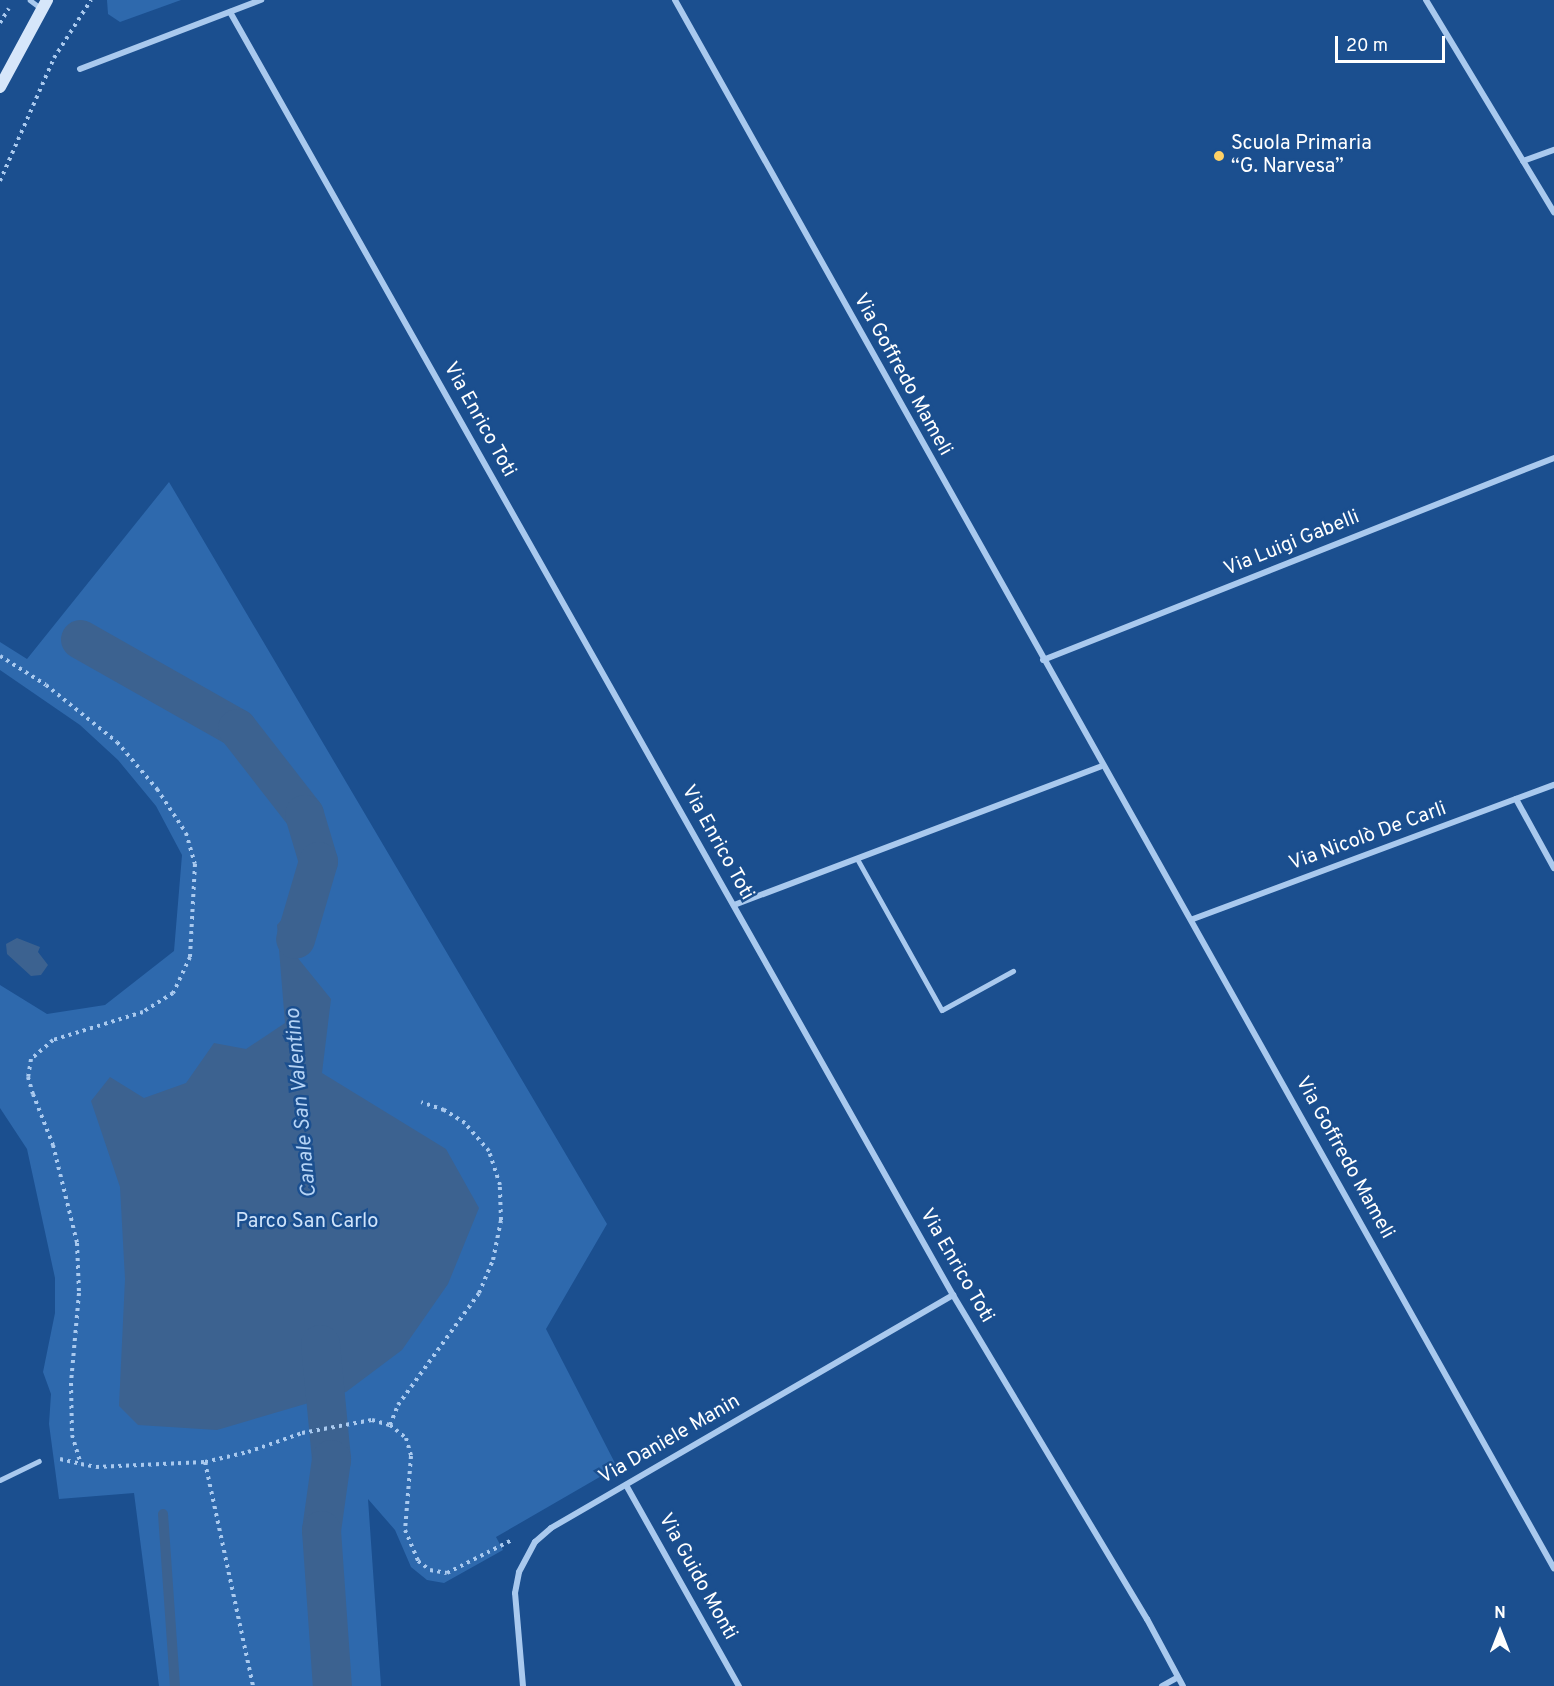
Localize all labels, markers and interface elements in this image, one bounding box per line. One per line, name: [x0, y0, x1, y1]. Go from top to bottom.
scale bar: [1338, 24, 1448, 62]
text: 20 m: [1346, 35, 1388, 58]
place label: Scuola Primaria “G. Narvesa”: [1231, 132, 1372, 179]
marker: Scuola Primaria “G. Narvesa”: [1212, 149, 1226, 163]
street label: Via Goffredo Mameli: [847, 290, 957, 460]
street label: Via Enrico Toti: [437, 358, 521, 482]
street label: Via Luigi Gabelli: [1221, 506, 1363, 582]
street label: Via Enrico Toti: [675, 781, 759, 905]
street label: Via Nicolò De Carli: [1286, 797, 1450, 877]
water label: Canale San Valentino: [281, 1007, 323, 1199]
street label: Via Goffredo Mameli: [1289, 1073, 1399, 1243]
street label: Via Enrico Toti: [913, 1204, 999, 1328]
park label: Parco San Carlo: [236, 1210, 378, 1234]
street label: Via Daniele Manin: [595, 1390, 745, 1490]
street label: Via Guido Monti: [652, 1510, 742, 1644]
north arrow: [1470, 1602, 1530, 1662]
text: N: [1494, 1604, 1506, 1624]

